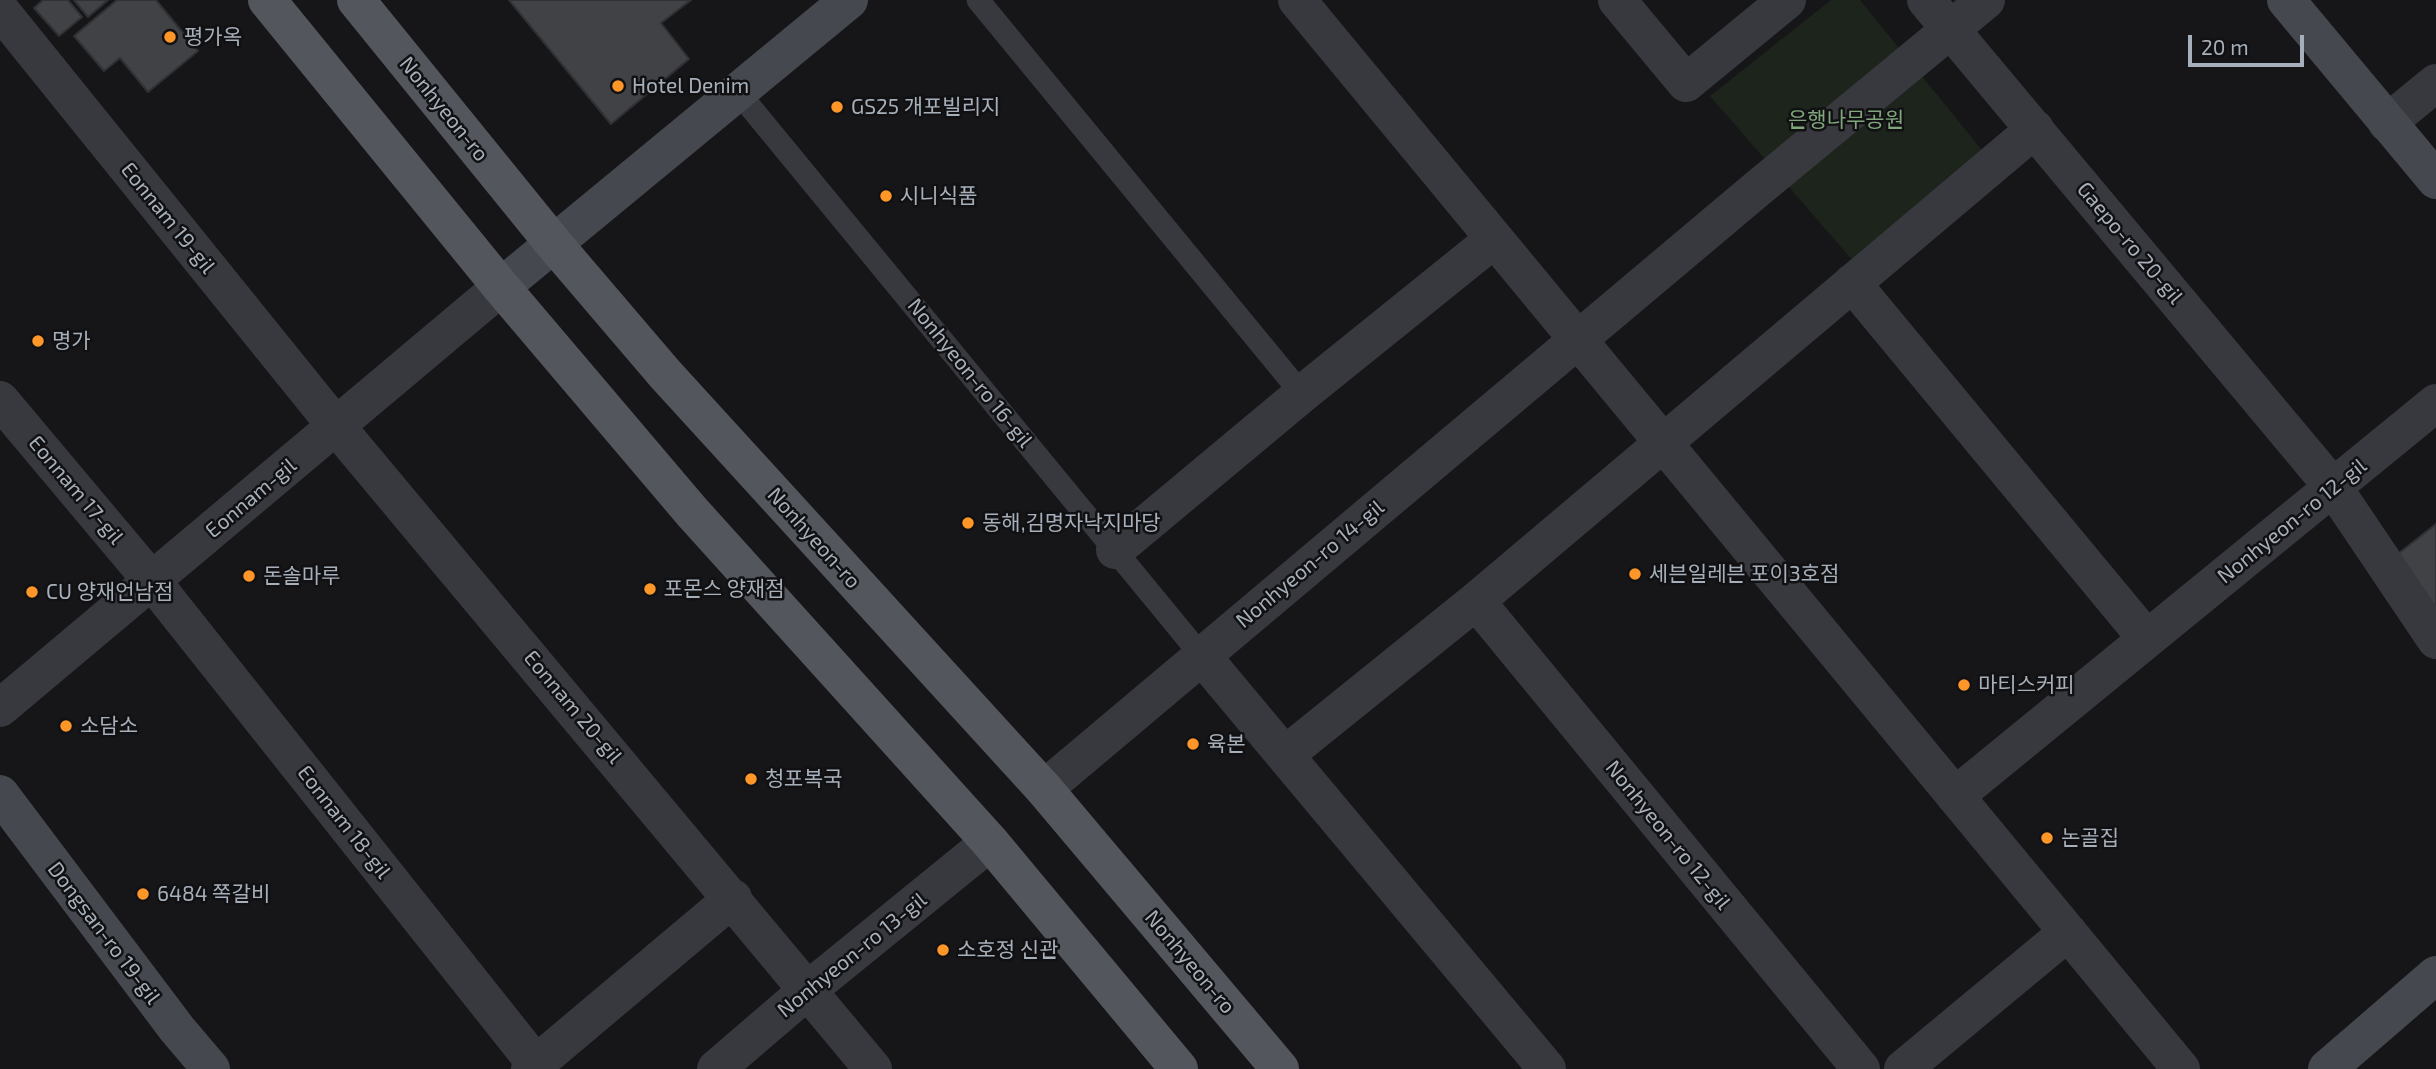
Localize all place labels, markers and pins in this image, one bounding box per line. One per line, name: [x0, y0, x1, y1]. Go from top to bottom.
place label: 평가옥: [184, 24, 242, 50]
marker: 평가옥: [162, 29, 178, 45]
place label: Hotel Denim: [632, 73, 749, 99]
marker: Hotel Denim: [610, 78, 626, 94]
place label: GS25 개포빌리지: [851, 94, 1000, 120]
marker: GS25 개포빌리지: [829, 99, 845, 115]
place label: 시니식품: [900, 183, 977, 209]
marker: 시니식품: [878, 188, 894, 204]
place label: 명가: [52, 328, 91, 354]
marker: 명가: [30, 333, 46, 349]
place label: 동해,김명자낙지마당: [982, 510, 1161, 536]
marker: 동해,김명자낙지마당: [960, 515, 976, 531]
place label: 세븐일레븐 포이3호점: [1649, 561, 1839, 587]
place label: 돈솔마루: [263, 563, 340, 589]
marker: 세븐일레븐 포이3호점: [1627, 566, 1643, 582]
marker: 돈솔마루: [241, 568, 257, 584]
place label: 포몬스 양재점: [664, 576, 785, 602]
place label: CU 양재언남점: [46, 579, 173, 605]
marker: 포몬스 양재점: [642, 581, 658, 597]
marker: CU 양재언남점: [24, 584, 40, 600]
place label: 마티스커피: [1978, 672, 2075, 698]
marker: 마티스커피: [1956, 677, 1972, 693]
place label: 소담소: [80, 713, 138, 739]
marker: 소담소: [58, 718, 74, 734]
place label: 육본: [1207, 731, 1246, 757]
marker: 육본: [1185, 736, 1201, 752]
place label: 청포복국: [765, 766, 842, 792]
marker: 청포복국: [743, 771, 759, 787]
place label: 논골집: [2061, 825, 2119, 851]
marker: 논골집: [2039, 830, 2055, 846]
place label: 6484 쪽갈비: [157, 881, 270, 907]
marker: 6484 쪽갈비: [135, 886, 151, 902]
place label: 소호정 신관: [957, 937, 1058, 963]
marker: 소호정 신관: [935, 942, 951, 958]

